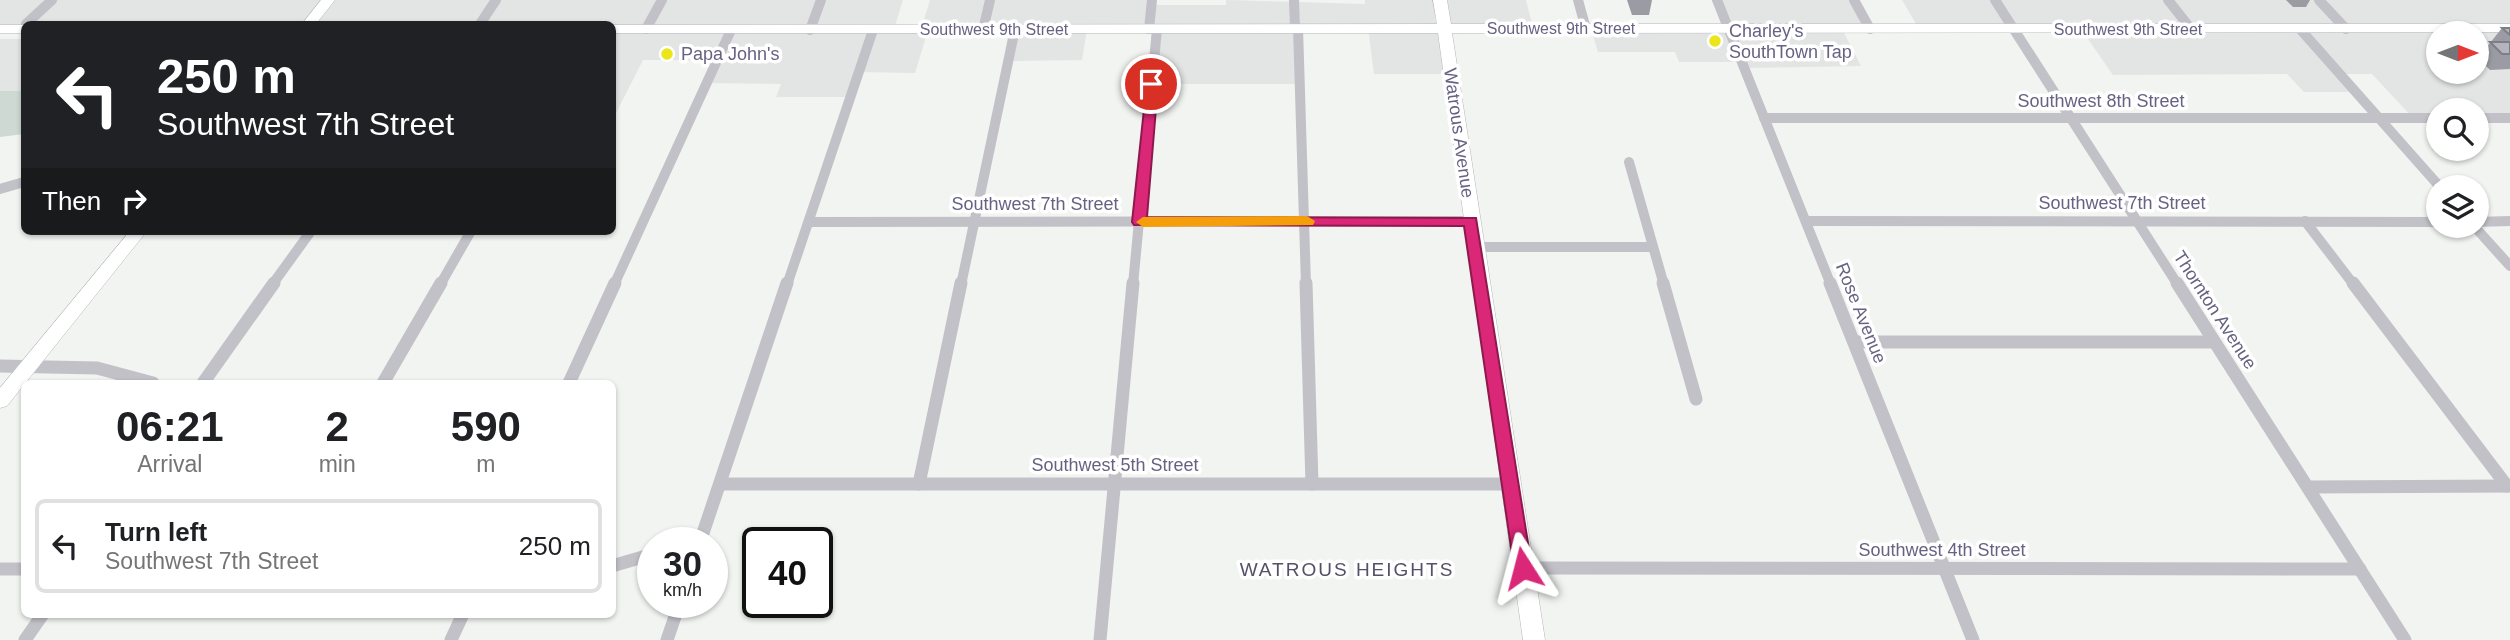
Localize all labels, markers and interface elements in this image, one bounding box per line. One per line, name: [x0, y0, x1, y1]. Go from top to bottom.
street label: Southwest 9th Street: [1487, 20, 1636, 37]
street label: Southwest 9th Street: [920, 21, 1069, 38]
place label: Charley's SouthTown Tap: [1729, 21, 1852, 62]
street label: Southwest 9th Street: [2054, 21, 2203, 38]
north arrow: [2426, 21, 2488, 84]
map controls: [2426, 21, 2489, 238]
marker: Charley's SouthTown Tap: [1707, 33, 1723, 49]
place label: Papa John's: [681, 44, 780, 64]
marker: Papa John's: [659, 46, 675, 62]
icon: left: [42, 49, 133, 140]
text: 250 m: [157, 49, 296, 103]
pin: [1121, 54, 1181, 114]
icon: arrive: [1132, 65, 1170, 103]
street label: Watrous Avenue: [1440, 67, 1478, 199]
street label: Southwest 8th Street: [2017, 91, 2185, 111]
button: search: [2426, 98, 2489, 161]
text: Southwest 7th Street: [157, 106, 454, 142]
button: layers: [2426, 175, 2489, 238]
icon: right: [115, 182, 153, 220]
text: Then: [42, 186, 101, 216]
street label: Southwest 7th Street: [2038, 193, 2206, 213]
street label: Southwest 7th Street: [951, 194, 1119, 214]
street label: Thornton Avenue: [2169, 247, 2261, 373]
street label: Rose Avenue: [1832, 260, 1890, 366]
text: 06:21: [116, 403, 224, 450]
text: 2: [325, 403, 349, 450]
text: 590: [451, 403, 521, 450]
text: Arrival: [137, 451, 202, 477]
text: min: [319, 451, 356, 477]
text: m: [476, 451, 495, 477]
street label: Southwest 5th Street: [1031, 455, 1199, 475]
text: Turn left: [105, 517, 207, 547]
icon: left: [46, 527, 84, 565]
speed limit sign: 40: [742, 527, 833, 618]
text: 250 m: [519, 531, 591, 561]
position arrow: [1486, 531, 1560, 605]
street label: Southwest 4th Street: [1858, 540, 2026, 560]
text: 30: [663, 544, 702, 583]
text: Southwest 7th Street: [105, 548, 319, 574]
district label: WATROUS HEIGHTS: [1240, 559, 1454, 580]
text: km/h: [663, 580, 702, 600]

